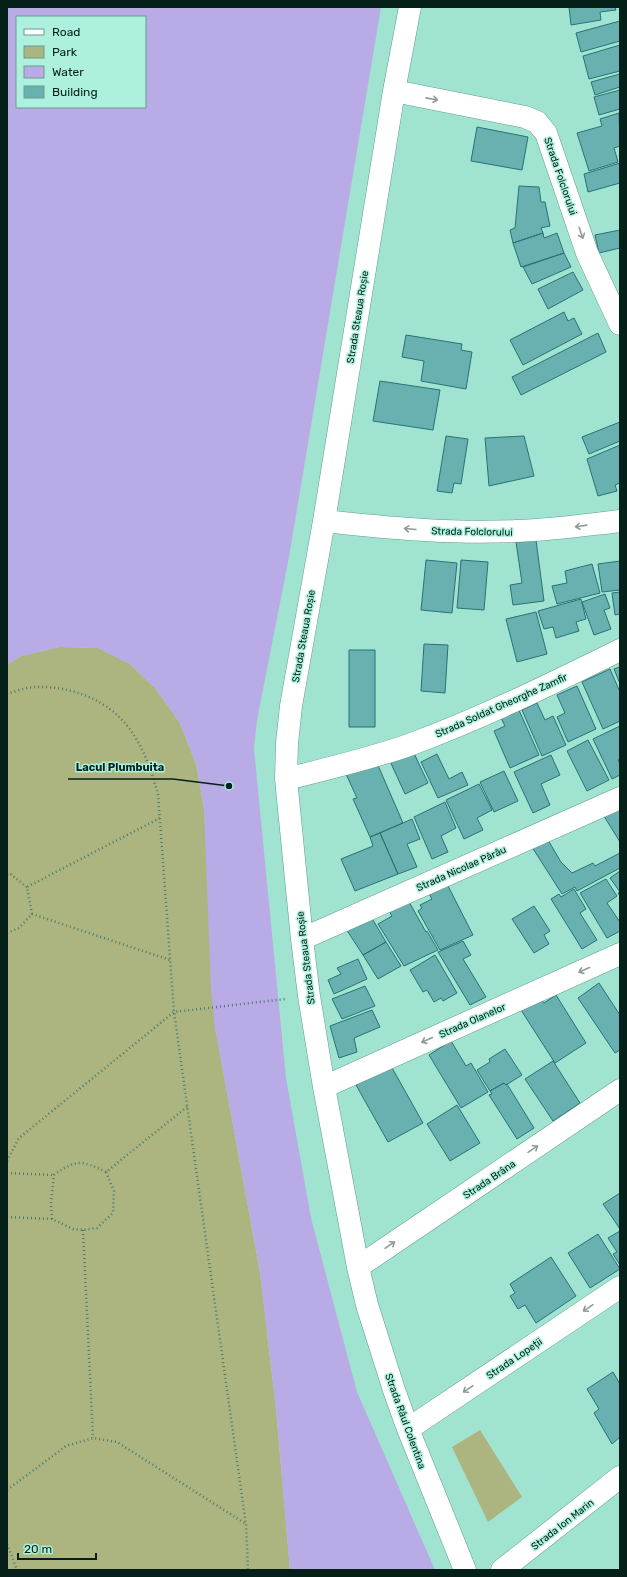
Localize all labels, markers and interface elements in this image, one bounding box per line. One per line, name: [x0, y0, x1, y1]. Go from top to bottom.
legend: [16, 16, 146, 108]
text: Road: [52, 25, 80, 39]
text: Park: [52, 45, 78, 59]
text: Water: [52, 65, 84, 79]
text: Building: [52, 85, 98, 99]
one-way arrow: [425, 95, 438, 103]
street label: Strada Folclorului: [541, 136, 579, 217]
one-way arrow: [577, 227, 585, 239]
street label: Strada Steaua Roșie: [345, 269, 371, 364]
one-way arrow: [575, 522, 588, 530]
street label: Strada Folclorului: [431, 525, 513, 539]
one-way arrow: [404, 526, 417, 533]
street label: Strada Steaua Roșie: [290, 589, 318, 683]
street label: Strada Soldat Gheorghe Zamfir: [434, 671, 569, 741]
callout: Lacul Plumbuita: [68, 756, 173, 779]
text: Lacul Plumbuita: [76, 761, 164, 774]
street label: Strada Nicolae Pârâu: [415, 844, 508, 894]
street label: Strada Steaua Roșie: [294, 910, 318, 1005]
one-way arrow: [579, 967, 591, 974]
street label: Strada Olanelor: [437, 1001, 508, 1041]
one-way arrow: [422, 1037, 434, 1044]
one-way arrow: [527, 1145, 538, 1153]
street label: Strada Brâna: [461, 1158, 518, 1202]
one-way arrow: [385, 1241, 396, 1250]
one-way arrow: [582, 1304, 593, 1313]
street label: Strada Lopeții: [484, 1336, 545, 1382]
street label: Strada Râul Colentina: [382, 1372, 428, 1471]
one-way arrow: [462, 1385, 474, 1393]
street label: Strada Ion Marin: [529, 1497, 596, 1553]
scale bar: [18, 1535, 96, 1561]
text: 20 m: [24, 1542, 52, 1556]

